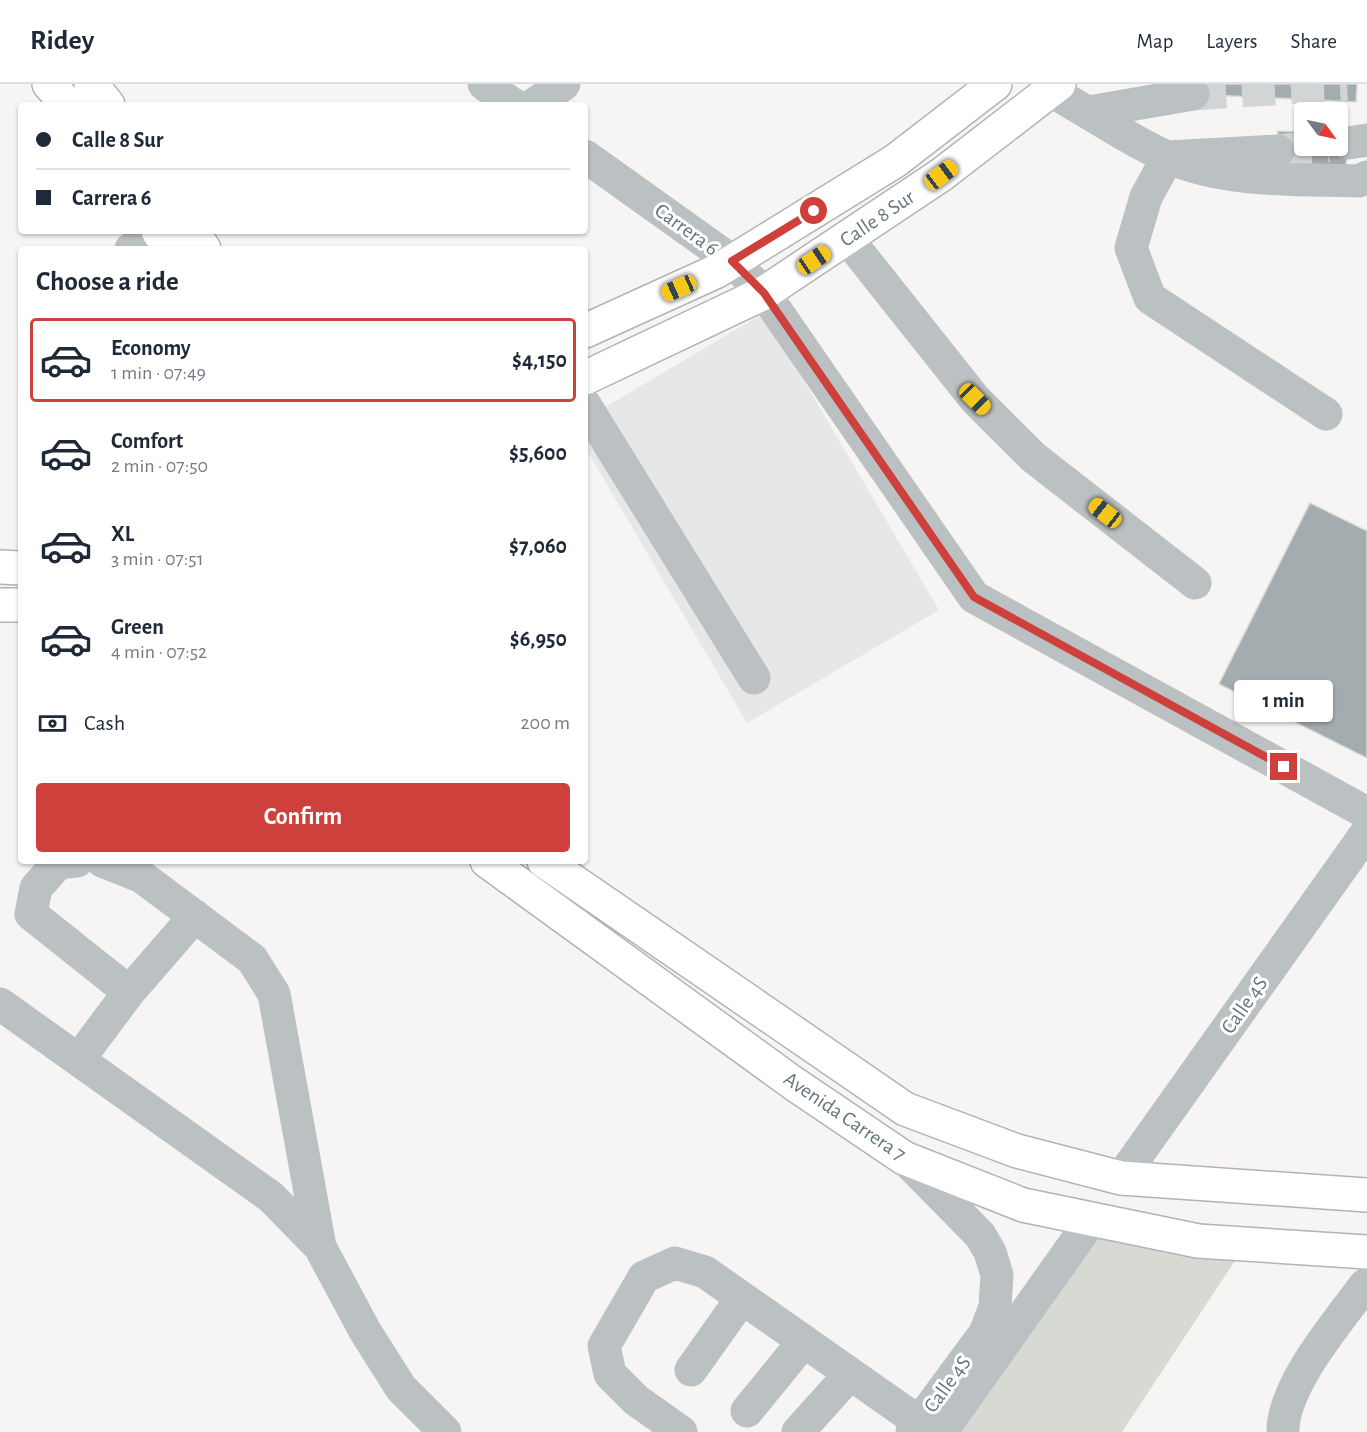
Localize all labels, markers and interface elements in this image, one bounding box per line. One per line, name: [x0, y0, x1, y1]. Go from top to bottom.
text: Ridey: [30, 27, 94, 55]
text: Map: [1137, 31, 1173, 52]
text: Layers: [1206, 31, 1257, 52]
text: Share: [1290, 31, 1337, 52]
north arrow: [1294, 102, 1348, 156]
map controls: [1294, 102, 1348, 156]
text: Calle 8 Sur: [72, 129, 163, 151]
car: [921, 157, 961, 193]
street label: Calle 8 Sur: [836, 186, 918, 251]
text: Carrera 6: [72, 187, 152, 209]
route start: [800, 197, 827, 224]
street label: Carrera 6: [651, 199, 723, 259]
car: [794, 242, 834, 278]
text: Choose a ride: [36, 268, 179, 295]
car: [659, 272, 699, 304]
icon: car: [39, 333, 93, 387]
text: Economy: [111, 337, 191, 359]
text: $4,150: [512, 349, 567, 371]
text: 1 min · 07:49: [111, 363, 206, 383]
car: [956, 380, 994, 418]
icon: car: [39, 426, 93, 480]
text: Comfort: [111, 430, 183, 452]
text: $5,600: [509, 442, 567, 464]
text: 2 min · 07:50: [111, 456, 208, 476]
car: [1085, 495, 1125, 531]
icon: car: [39, 519, 93, 573]
text: XL: [111, 523, 134, 545]
text: $7,060: [509, 535, 567, 557]
text: 3 min · 07:51: [111, 549, 204, 569]
icon: car: [39, 612, 93, 666]
text: Green: [111, 616, 164, 638]
text: $6,950: [510, 628, 567, 650]
text: 4 min · 07:52: [111, 642, 207, 662]
callout: 1 min: [1234, 680, 1334, 722]
text: 1 min: [1262, 691, 1305, 711]
icon: cash: [36, 707, 69, 740]
text: Cash: [84, 712, 125, 734]
text: 200 m: [520, 713, 570, 733]
route end: [1270, 753, 1297, 780]
button: Confirm: [36, 783, 570, 852]
street label: Calle 4S: [1217, 973, 1271, 1038]
street label: Avenida Carrera 7: [780, 1068, 910, 1165]
street label: Calle 4S: [920, 1352, 975, 1416]

